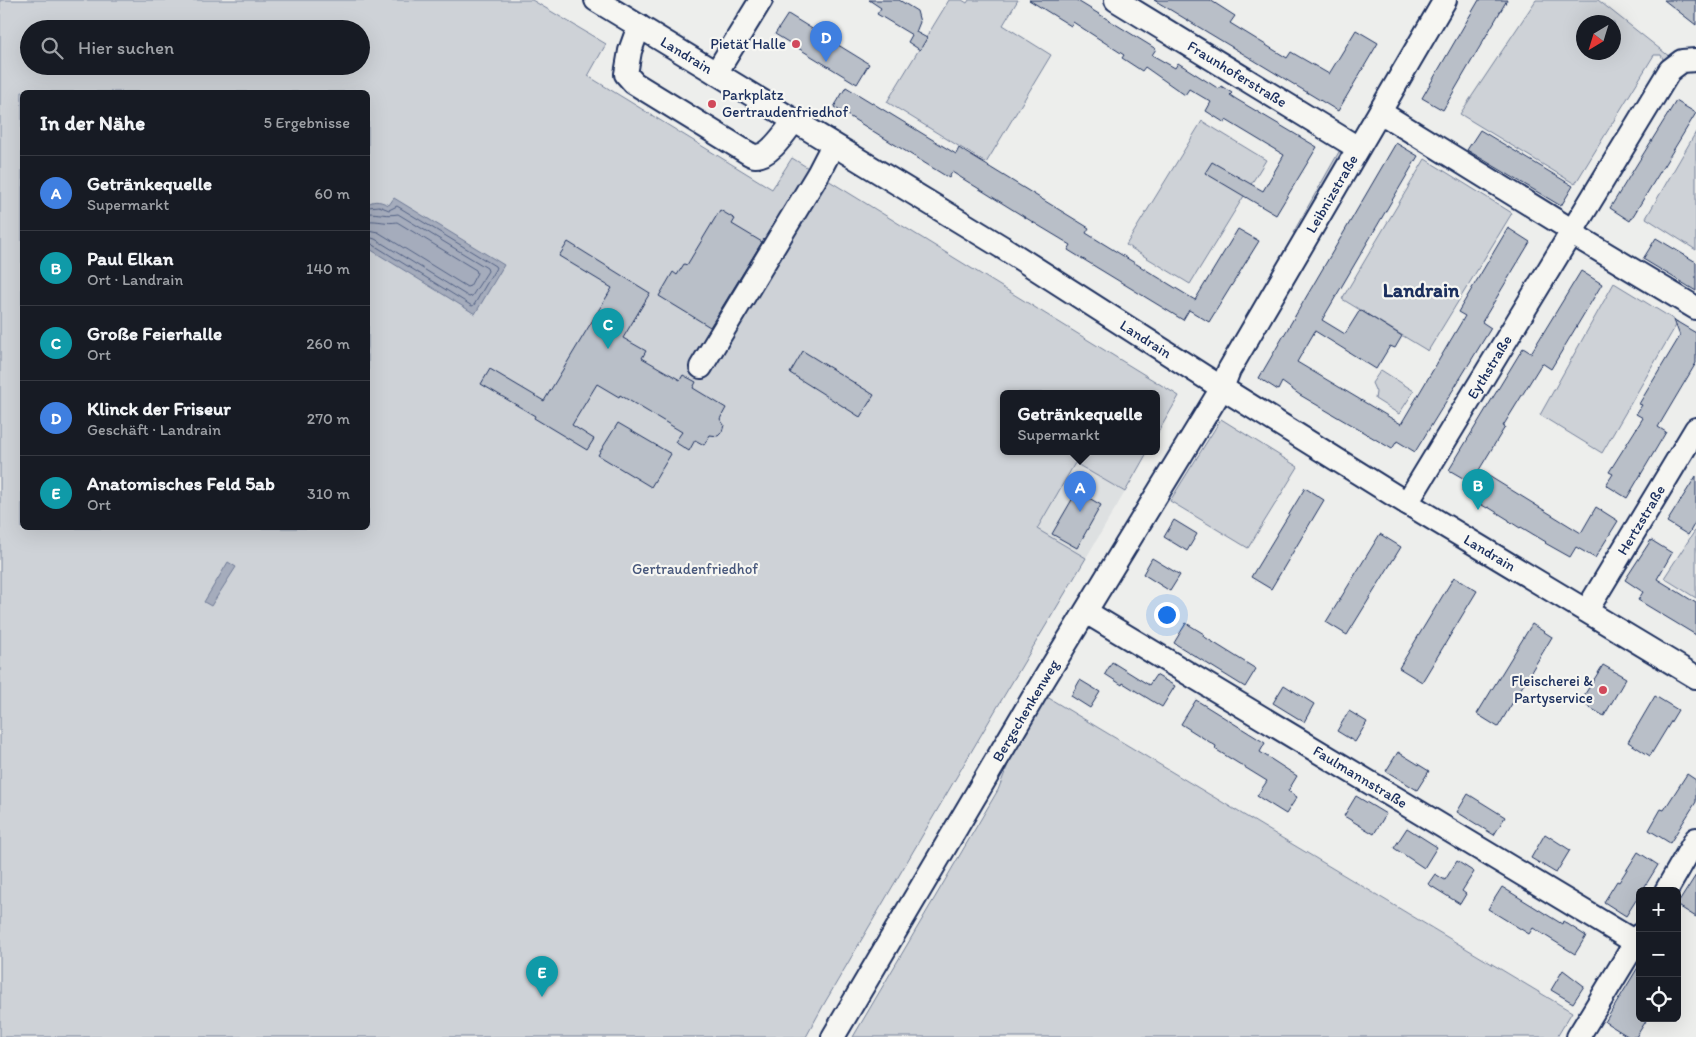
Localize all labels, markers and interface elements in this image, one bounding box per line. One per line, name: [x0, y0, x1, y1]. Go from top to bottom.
north arrow: [1576, 15, 1621, 60]
search box: [20, 20, 370, 75]
pin: D: [810, 21, 842, 62]
street label: Landrain: [657, 32, 716, 78]
icon: search: [38, 34, 66, 62]
place label: Pietät Halle: [710, 35, 786, 53]
text: Hier suchen: [78, 36, 174, 59]
street label: Fraunhoferstraße: [1184, 37, 1290, 111]
marker: Pietät Halle: [790, 38, 802, 50]
place label: Parkplatz Gertraudenfriedhof: [722, 86, 848, 121]
marker: Parkplatz Gertraudenfriedhof: [706, 98, 718, 110]
text: In der Nähe: [40, 110, 145, 135]
text: 5 Ergebnisse: [264, 113, 350, 132]
street label: Leibnizstraße: [1302, 151, 1362, 236]
text: Getränkequelle: [87, 172, 212, 195]
text: A: [51, 184, 61, 203]
text: 60 m: [315, 184, 350, 203]
text: Supermarkt: [87, 195, 169, 214]
text: Paul Elkan: [87, 247, 173, 270]
text: B: [51, 259, 61, 278]
text: 140 m: [306, 259, 350, 278]
text: Ort · Landrain: [87, 270, 183, 289]
district label: Landrain: [1383, 278, 1460, 302]
pin: C: [592, 308, 624, 349]
street label: Landrain: [1117, 316, 1175, 363]
text: Große Feierhalle: [87, 322, 222, 345]
street label: Eythstraße: [1463, 332, 1516, 402]
text: C: [51, 334, 61, 353]
text: 260 m: [306, 334, 350, 353]
text: Ort: [87, 345, 111, 364]
popup: [1000, 390, 1160, 455]
text: Klinck der Friseur: [87, 397, 231, 420]
text: Getränkequelle: [1017, 402, 1143, 425]
text: D: [51, 409, 61, 428]
text: 270 m: [307, 409, 350, 428]
text: Geschäft · Landrain: [87, 420, 221, 439]
text: Supermarkt: [1017, 425, 1100, 444]
pin: B: [1462, 469, 1494, 510]
pin: A: [1064, 471, 1096, 512]
text: Anatomisches Feld 5ab: [87, 472, 275, 495]
street label: Hertzstraße: [1613, 482, 1669, 558]
text: E: [52, 484, 60, 503]
text: 310 m: [307, 484, 350, 503]
text: Ort: [87, 495, 111, 514]
street label: Landrain: [1460, 530, 1520, 576]
park label: Gertraudenfriedhof: [632, 560, 758, 578]
your location: [1154, 602, 1180, 628]
street label: Bergschenkenweg: [988, 656, 1063, 765]
place label: Fleischerei & Partyservice: [1511, 672, 1593, 707]
marker: Fleischerei & Partyservice: [1597, 684, 1609, 696]
street label: Faulmannstraße: [1310, 742, 1411, 812]
map controls: [1636, 887, 1681, 1022]
button: +: [1636, 887, 1681, 932]
button: −: [1636, 932, 1681, 977]
pin: E: [526, 956, 558, 997]
button: locate: [1636, 977, 1681, 1022]

